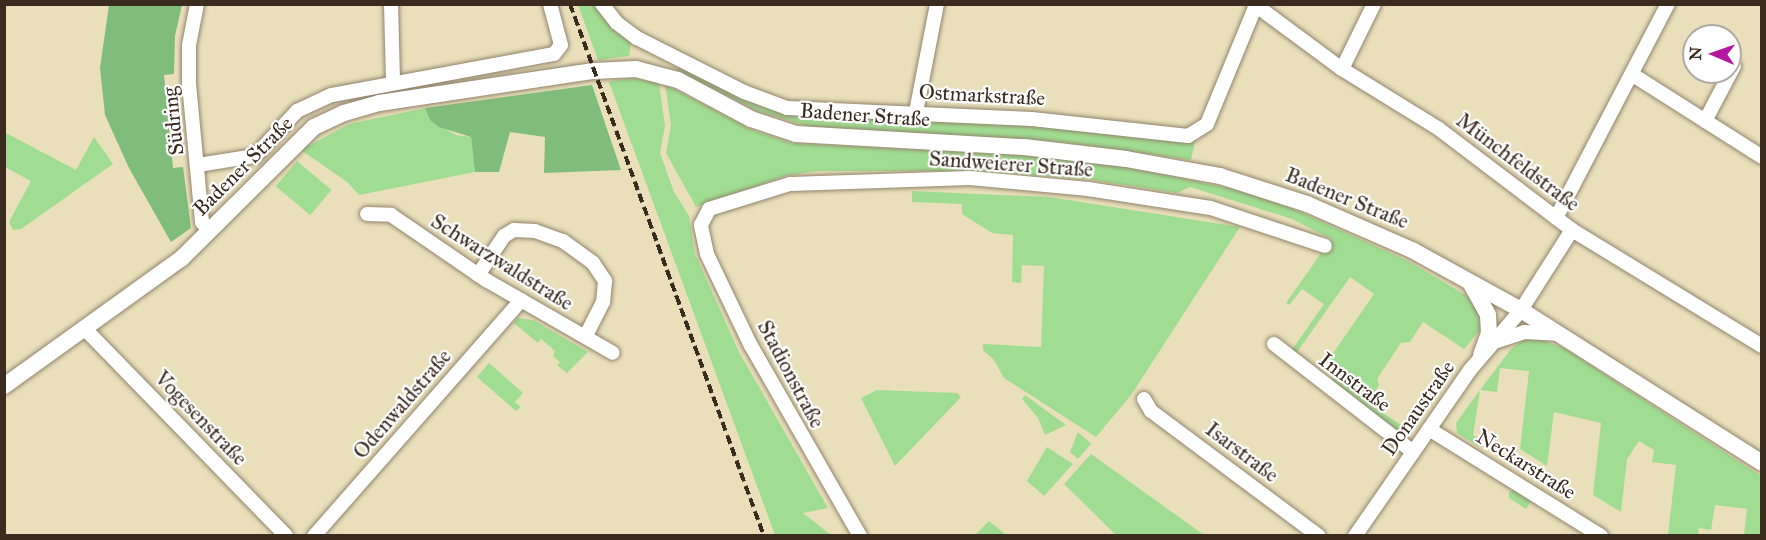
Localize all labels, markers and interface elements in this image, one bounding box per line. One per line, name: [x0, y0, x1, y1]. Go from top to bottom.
north arrow: [1682, 24, 1742, 84]
text: N: [1686, 46, 1705, 61]
street label: Ostmarkstraße: [918, 79, 1046, 111]
street label: Südring: [157, 86, 189, 156]
street label: Badener Straße: [799, 98, 931, 132]
street label: Münchfeldstraße: [1451, 107, 1585, 217]
street label: Badener Straße: [188, 111, 298, 221]
street label: Sandweierer Straße: [928, 146, 1094, 182]
street label: Badener Straße: [1282, 162, 1412, 234]
street label: Schwarzwaldstraße: [426, 208, 578, 316]
street label: Stadionstraße: [752, 316, 830, 432]
street label: Odenwaldstraße: [348, 344, 456, 464]
street label: Innstraße: [1314, 347, 1396, 417]
street label: Donaustraße: [1376, 356, 1460, 460]
street label: Vogesenstraße: [150, 365, 252, 471]
street label: Isarstraße: [1201, 416, 1283, 488]
street label: Neckarstraße: [1471, 423, 1581, 505]

